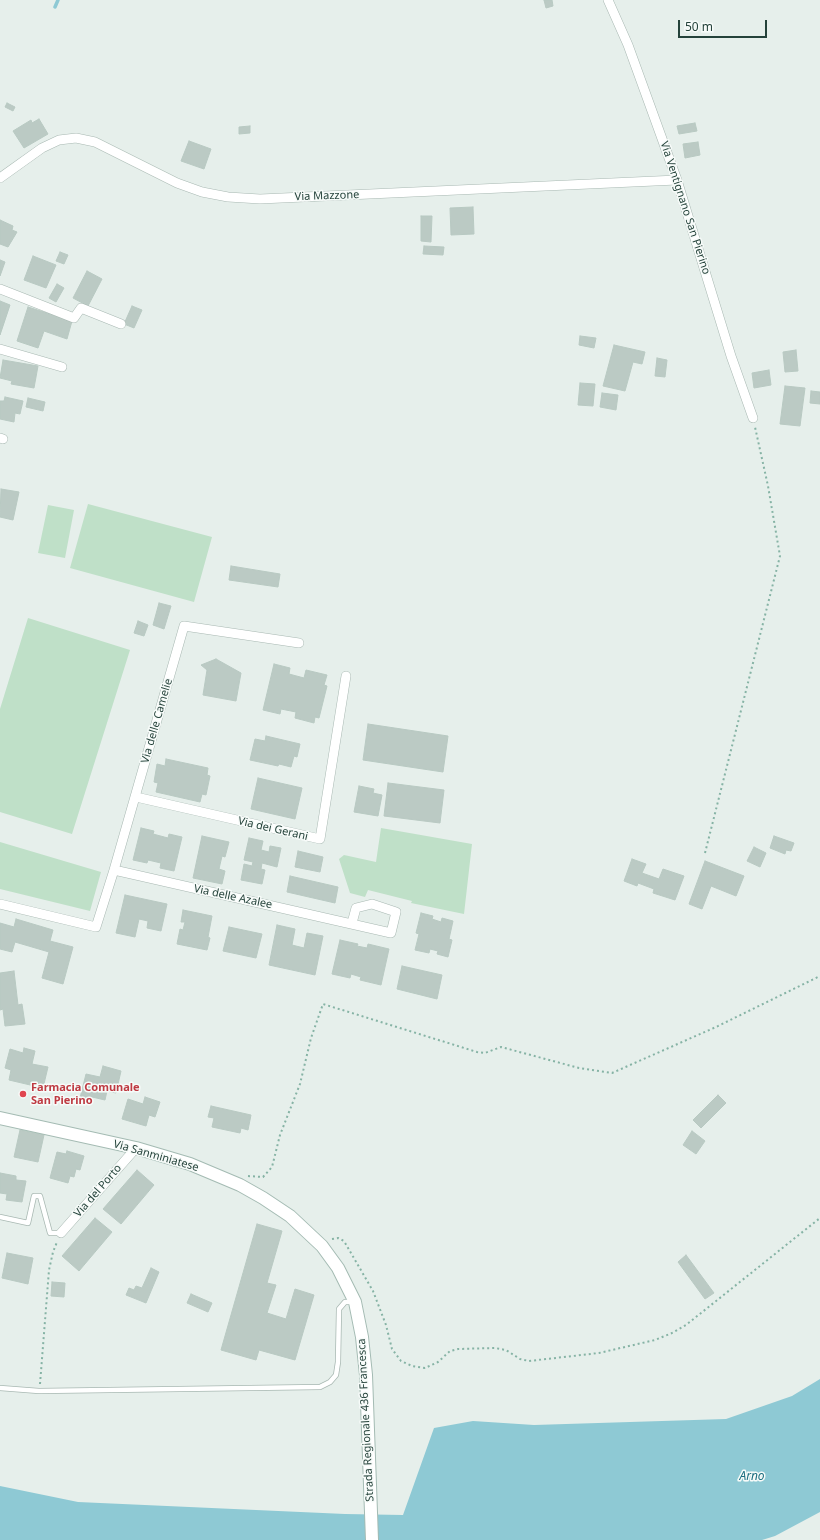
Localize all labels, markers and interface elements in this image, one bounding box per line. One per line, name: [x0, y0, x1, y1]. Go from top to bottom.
scale bar: [680, 12, 769, 38]
text: 50 m: [685, 18, 713, 35]
street label: Via Ventignano San Pierino: [657, 140, 713, 276]
street label: Via Mazzone: [294, 188, 360, 204]
street label: Via delle Camelie: [139, 677, 175, 765]
street label: Via dei Gerani: [237, 815, 309, 843]
street label: Via delle Azalee: [193, 882, 273, 912]
place label: Farmacia Comunale San Pierino: [31, 1081, 140, 1107]
marker: Farmacia Comunale San Pierino: [18, 1089, 28, 1099]
street label: Via Sanminiatese: [112, 1138, 200, 1174]
street label: Via del Porto: [71, 1162, 125, 1220]
street label: Strada Regionale 436 Francesca: [355, 1338, 377, 1502]
water label: Arno: [739, 1470, 765, 1484]

